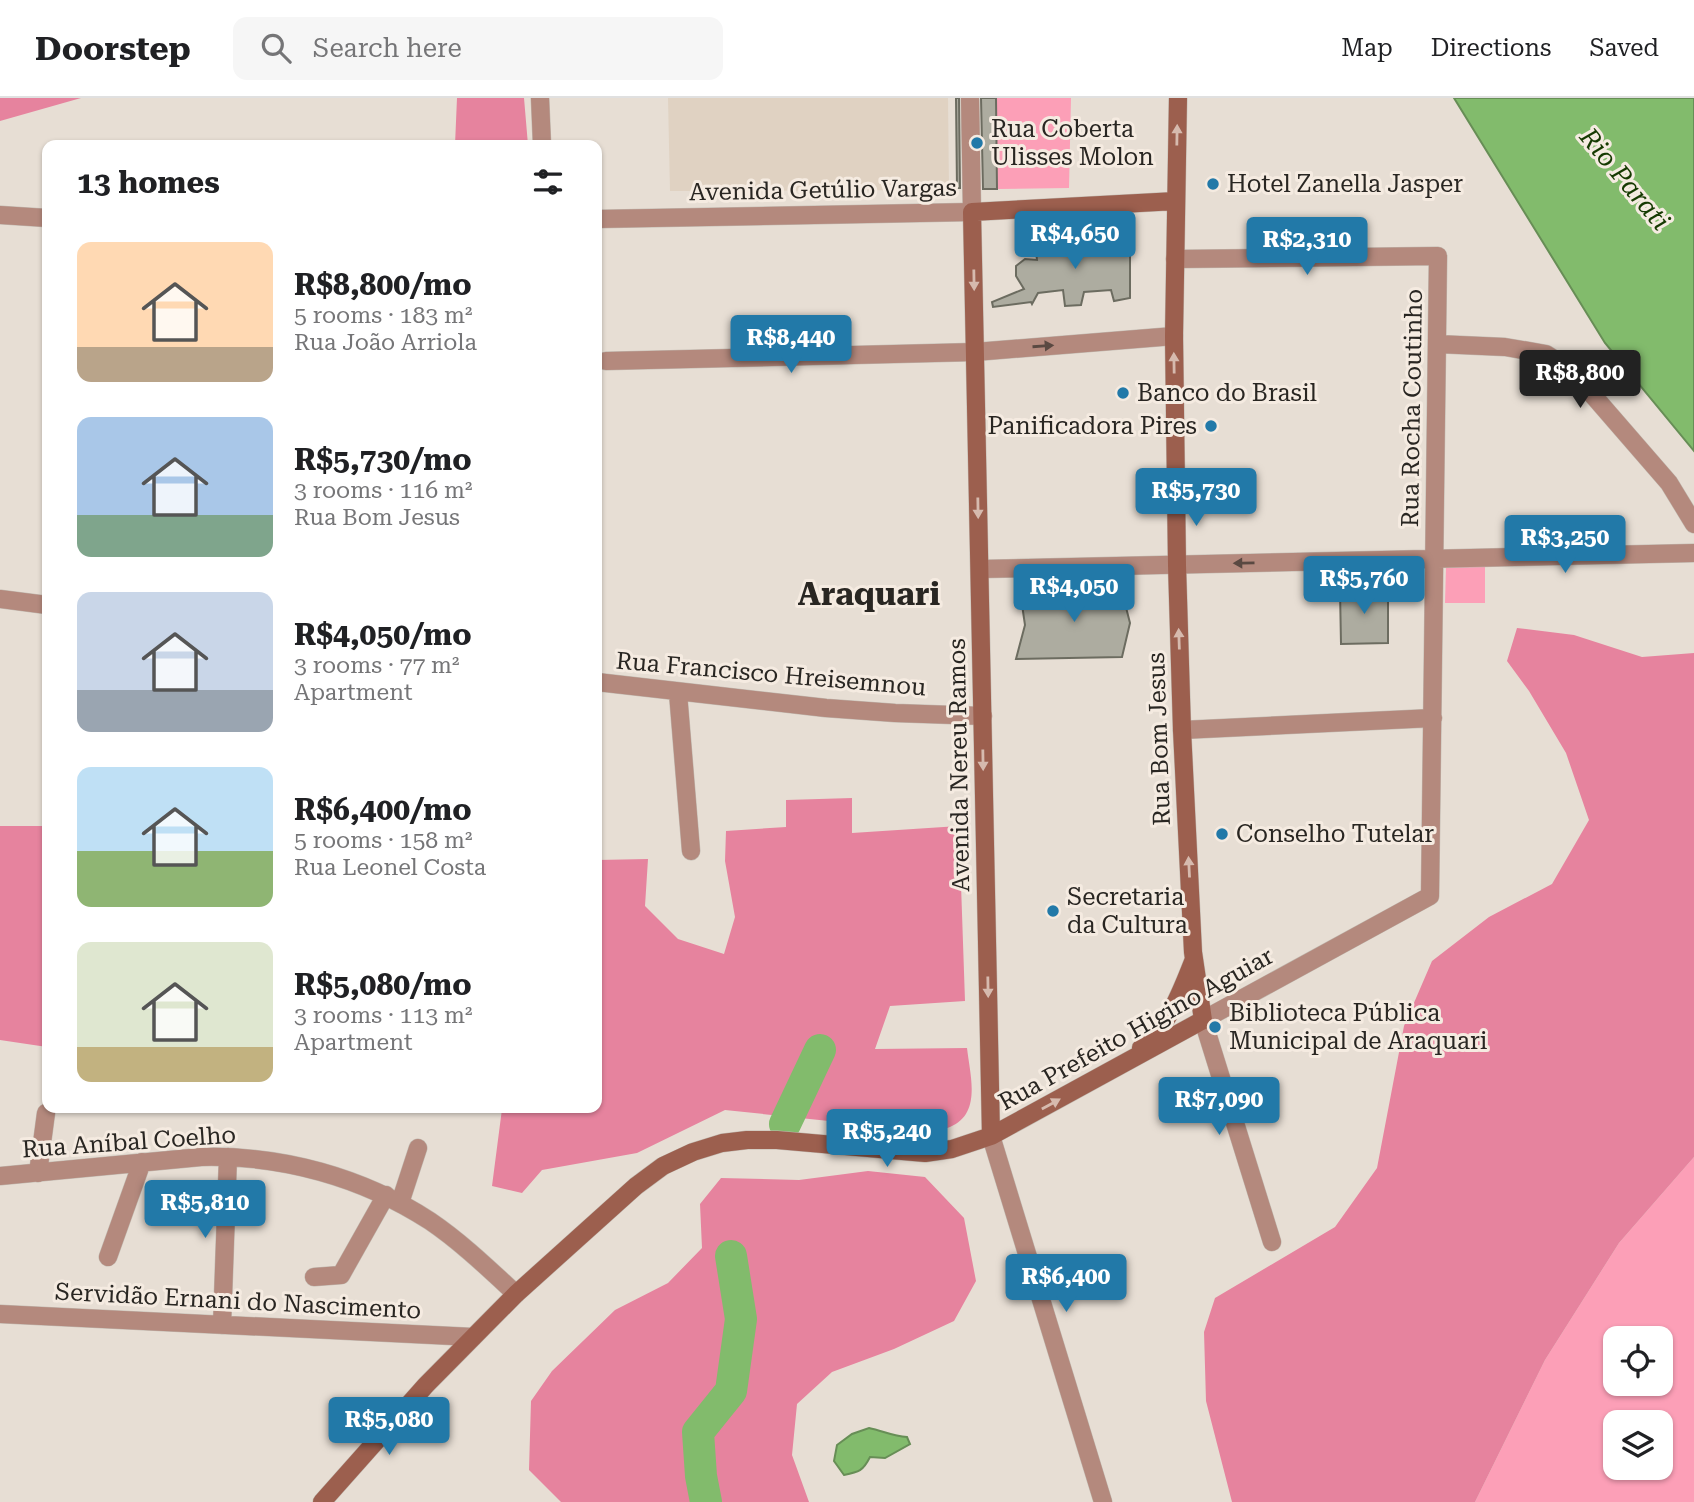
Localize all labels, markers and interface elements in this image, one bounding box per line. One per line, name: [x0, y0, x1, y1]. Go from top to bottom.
search box: [233, 17, 723, 80]
text: Doorstep: [35, 29, 191, 68]
icon: search: [257, 29, 295, 67]
text: Search here: [313, 33, 462, 63]
text: Map: [1341, 34, 1393, 62]
text: Directions: [1431, 34, 1551, 62]
text: Saved: [1589, 34, 1659, 62]
place label: Rua Coberta Ulisses Molon: [991, 115, 1154, 171]
water label: Rio Parati: [1573, 121, 1676, 236]
one-way arrow: [1172, 124, 1183, 146]
marker: Rua Coberta Ulisses Molon: [969, 135, 985, 151]
icon: filters: [529, 163, 567, 201]
text: 13 homes: [77, 165, 220, 200]
place label: Hotel Zanella Jasper: [1227, 170, 1463, 198]
street label: Avenida Getúlio Vargas: [689, 174, 957, 206]
marker: Hotel Zanella Jasper: [1205, 176, 1221, 192]
pin: R$4,650: [1010, 212, 1140, 271]
pin: R$2,310: [1242, 218, 1372, 277]
text: R$4,650: [1031, 220, 1119, 247]
text: R$2,310: [1263, 226, 1351, 253]
text: R$8,800/mo: [294, 267, 472, 302]
one-way arrow: [968, 269, 979, 291]
icon: home: [133, 270, 217, 354]
street label: Rua Rocha Coutinho: [1396, 289, 1428, 527]
text: 5 rooms · 183 m²: [294, 302, 472, 329]
pin: R$8,440: [726, 316, 856, 375]
text: R$8,440: [747, 324, 835, 351]
text: Rua João Arriola: [294, 329, 477, 356]
one-way arrow: [1032, 340, 1054, 351]
pin: R$8,800: [1515, 350, 1645, 410]
one-way arrow: [1168, 352, 1180, 374]
text: R$8,800: [1536, 359, 1624, 386]
place label: Banco do Brasil: [1137, 379, 1317, 407]
marker: Banco do Brasil: [1115, 385, 1131, 401]
place label: Panificadora Pires: [988, 412, 1197, 440]
marker: Panificadora Pires: [1203, 418, 1219, 434]
text: R$5,730/mo: [294, 442, 472, 477]
icon: home: [133, 445, 217, 529]
pin: R$5,730: [1131, 468, 1261, 528]
text: 3 rooms · 116 m²: [294, 477, 472, 504]
text: R$5,730: [1152, 477, 1240, 504]
one-way arrow: [973, 497, 984, 519]
text: Rua Bom Jesus: [294, 504, 460, 531]
pin: R$3,250: [1500, 516, 1630, 575]
text: R$3,250: [1521, 524, 1609, 551]
pin: R$5,760: [1299, 556, 1429, 616]
one-way arrow: [1233, 557, 1255, 569]
pin: R$4,050: [1009, 564, 1139, 624]
text: R$5,760: [1320, 565, 1408, 592]
text: R$4,050: [1030, 573, 1118, 600]
district label: Araquari: [798, 575, 941, 613]
text: R$4,050/mo: [294, 617, 472, 652]
icon: home: [133, 620, 217, 704]
one-way arrow: [1174, 628, 1185, 650]
street label: Avenida Nereu Ramos: [943, 638, 975, 892]
street label: Rua Francisco Hreisemnou: [615, 646, 927, 702]
text: 3 rooms · 77 m²: [294, 652, 460, 679]
street label: Rua Bom Jesus: [1142, 652, 1176, 826]
text: Apartment: [294, 679, 413, 706]
one-way arrow: [978, 749, 989, 771]
text: R$6,400/mo: [294, 792, 472, 827]
icon: home: [133, 795, 217, 879]
place label: Conselho Tutelar: [1236, 820, 1434, 848]
marker: Conselho Tutelar: [1214, 826, 1230, 842]
text: 5 rooms · 158 m²: [294, 827, 472, 854]
text: Rua Leonel Costa: [294, 854, 486, 881]
one-way arrow: [1183, 855, 1194, 877]
place label: Secretaria da Cultura: [1067, 883, 1188, 939]
marker: Secretaria da Cultura: [1045, 903, 1061, 919]
street label: Rua Prefeito Higino Aguiar: [994, 942, 1278, 1116]
text: R$5,080/mo: [294, 967, 472, 1002]
icon: home: [133, 970, 217, 1054]
one-way arrow: [982, 976, 994, 998]
place label: Biblioteca Pública Municipal de Araquari: [1229, 999, 1488, 1055]
text: 3 rooms · 113 m²: [294, 1002, 472, 1029]
marker: Biblioteca Pública Municipal de Araquari: [1207, 1019, 1223, 1035]
text: Apartment: [294, 1029, 413, 1056]
pin: R$7,090: [1154, 1077, 1284, 1137]
text: R$7,090: [1175, 1086, 1263, 1113]
one-way arrow: [1041, 1098, 1061, 1110]
pin: R$5,240: [822, 1110, 952, 1169]
text: R$5,240: [843, 1118, 931, 1145]
street label: Rua Aníbal Coelho: [21, 1121, 237, 1163]
pin: R$5,810: [140, 1180, 270, 1240]
text: R$5,810: [161, 1189, 249, 1216]
pin: R$6,400: [1001, 1254, 1131, 1314]
text: R$6,400: [1022, 1263, 1110, 1290]
street label: Servidão Ernani do Nascimento: [54, 1277, 422, 1325]
map controls: [1603, 1326, 1673, 1480]
button: locate: [1603, 1326, 1673, 1396]
pin: R$5,080: [324, 1398, 454, 1457]
text: R$5,080: [345, 1406, 433, 1433]
button: layers: [1603, 1410, 1673, 1480]

